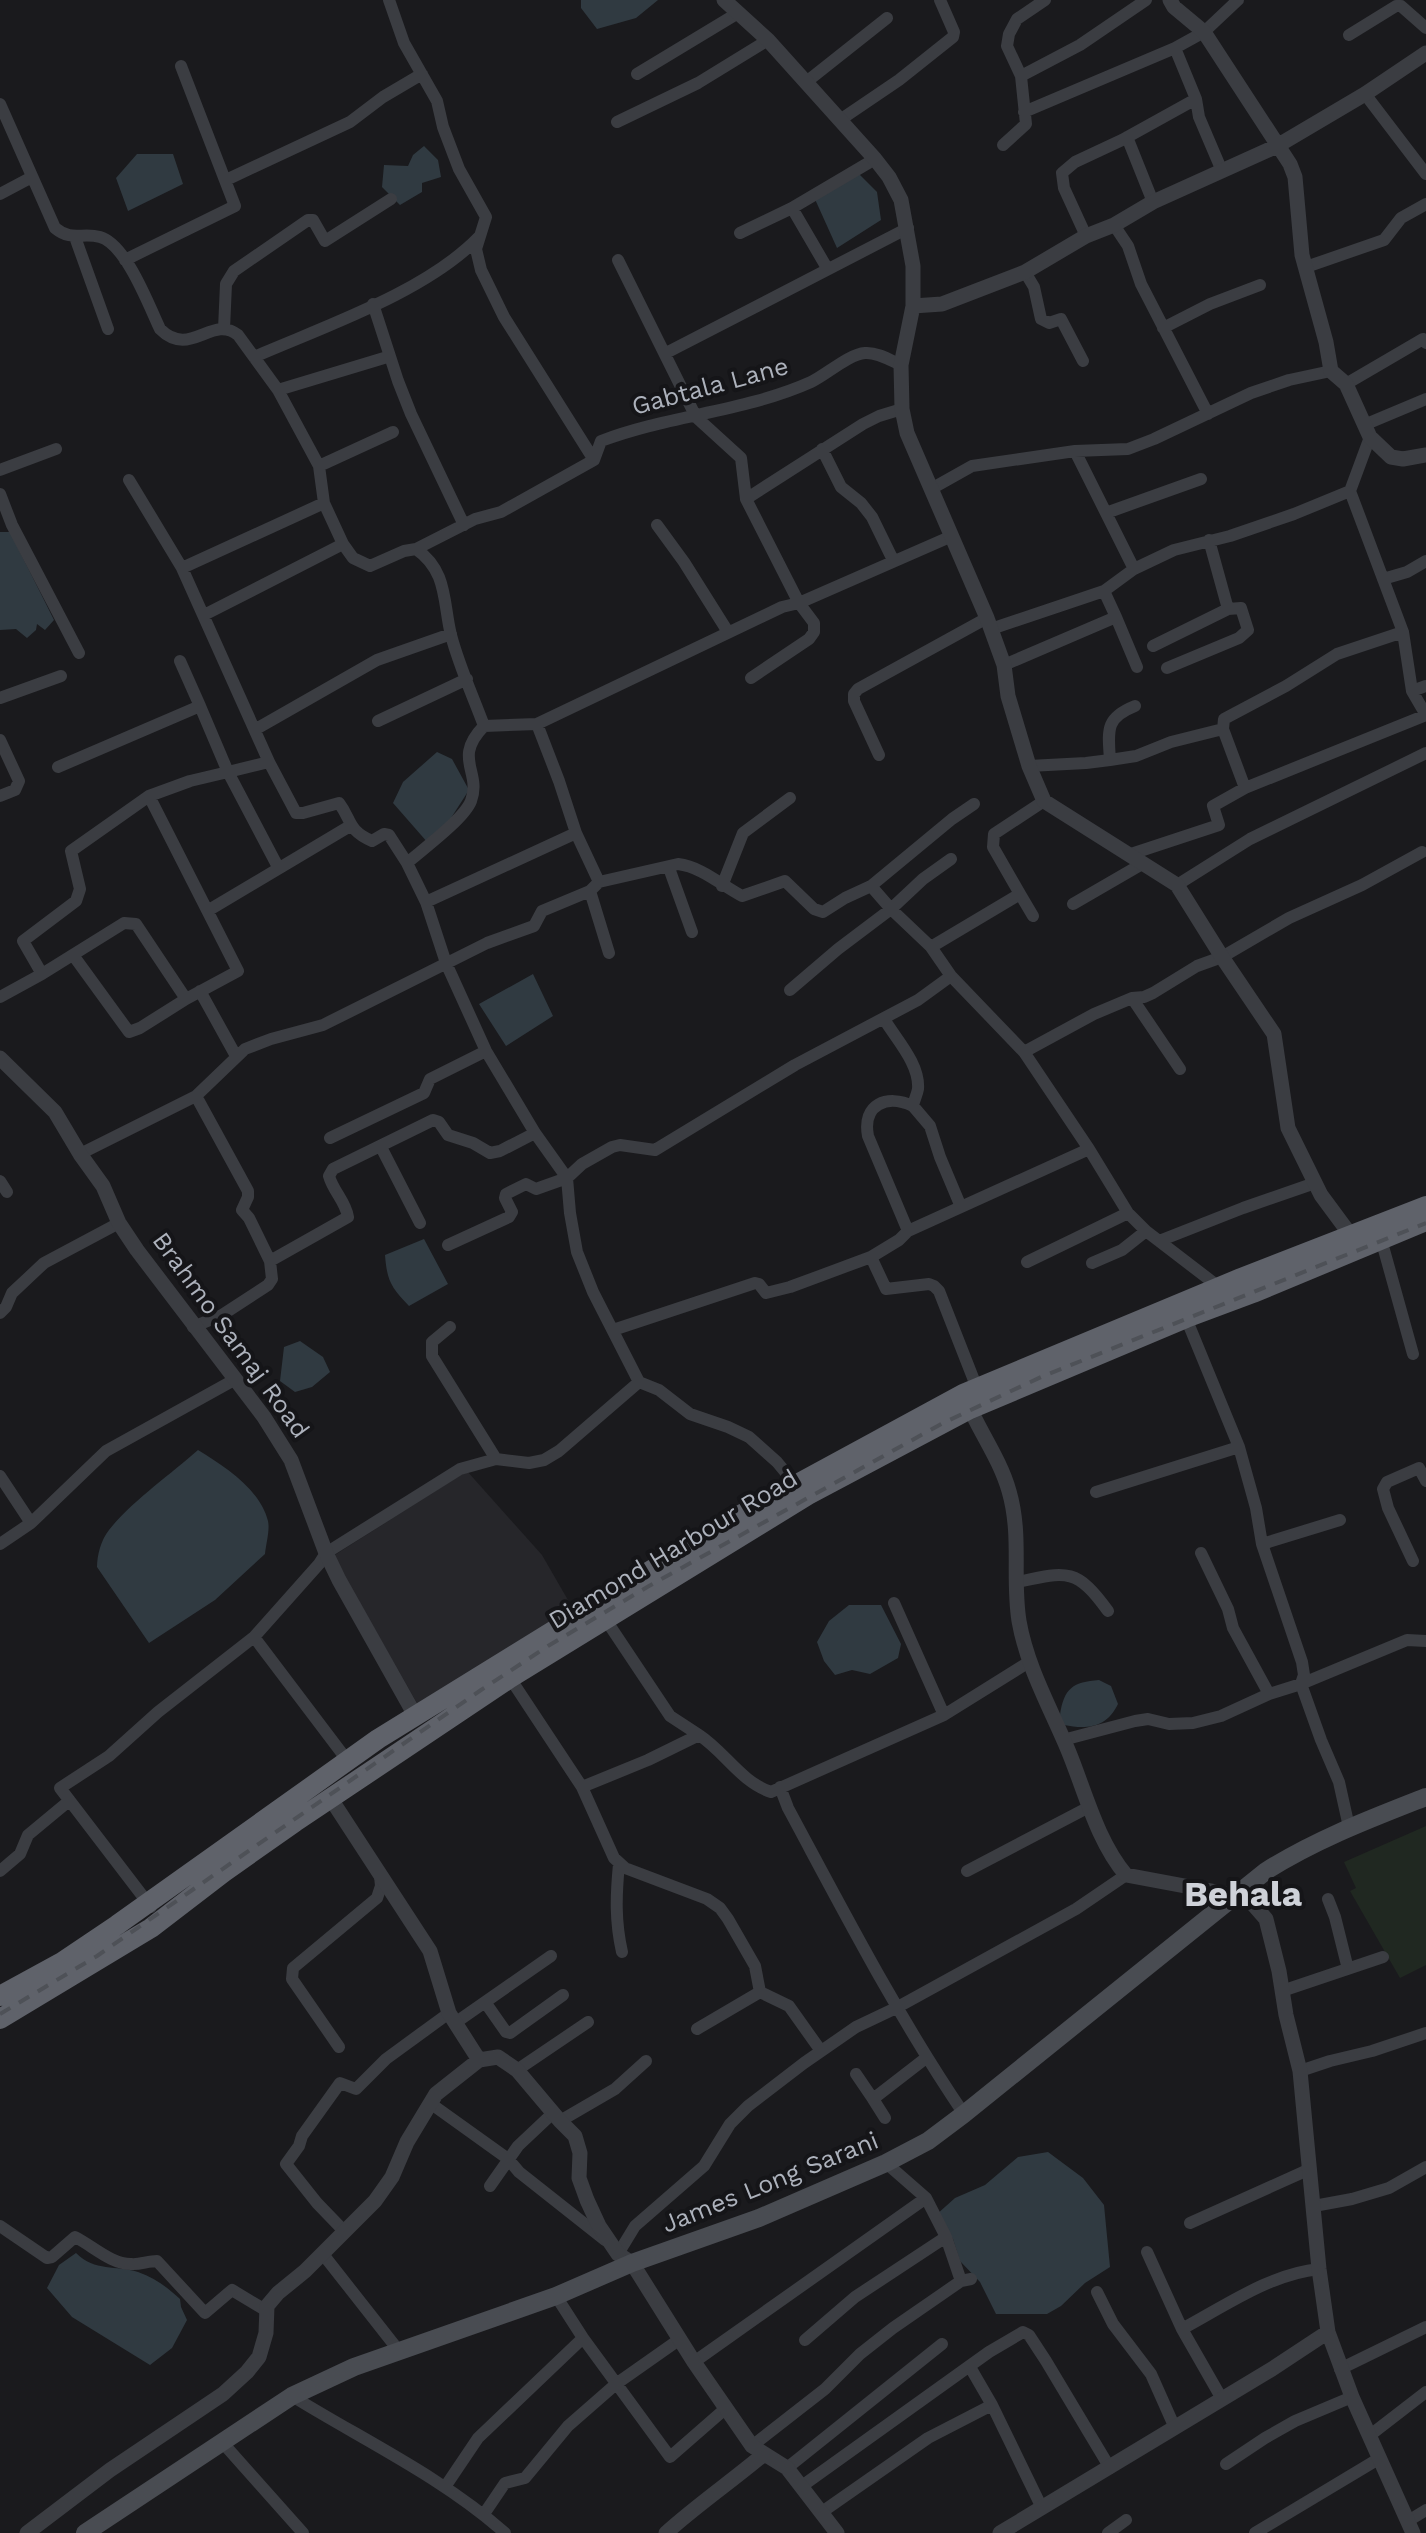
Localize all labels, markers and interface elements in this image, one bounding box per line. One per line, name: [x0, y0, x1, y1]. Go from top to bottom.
street label: Gabtala Lane: [628, 351, 792, 421]
street label: Brahmo Samaj Road: [147, 1226, 315, 1444]
street label: Diamond Harbour Road: [543, 1463, 803, 1635]
district label: Behala: [1184, 1873, 1303, 1915]
street label: James Long Sarani: [658, 2125, 882, 2239]

